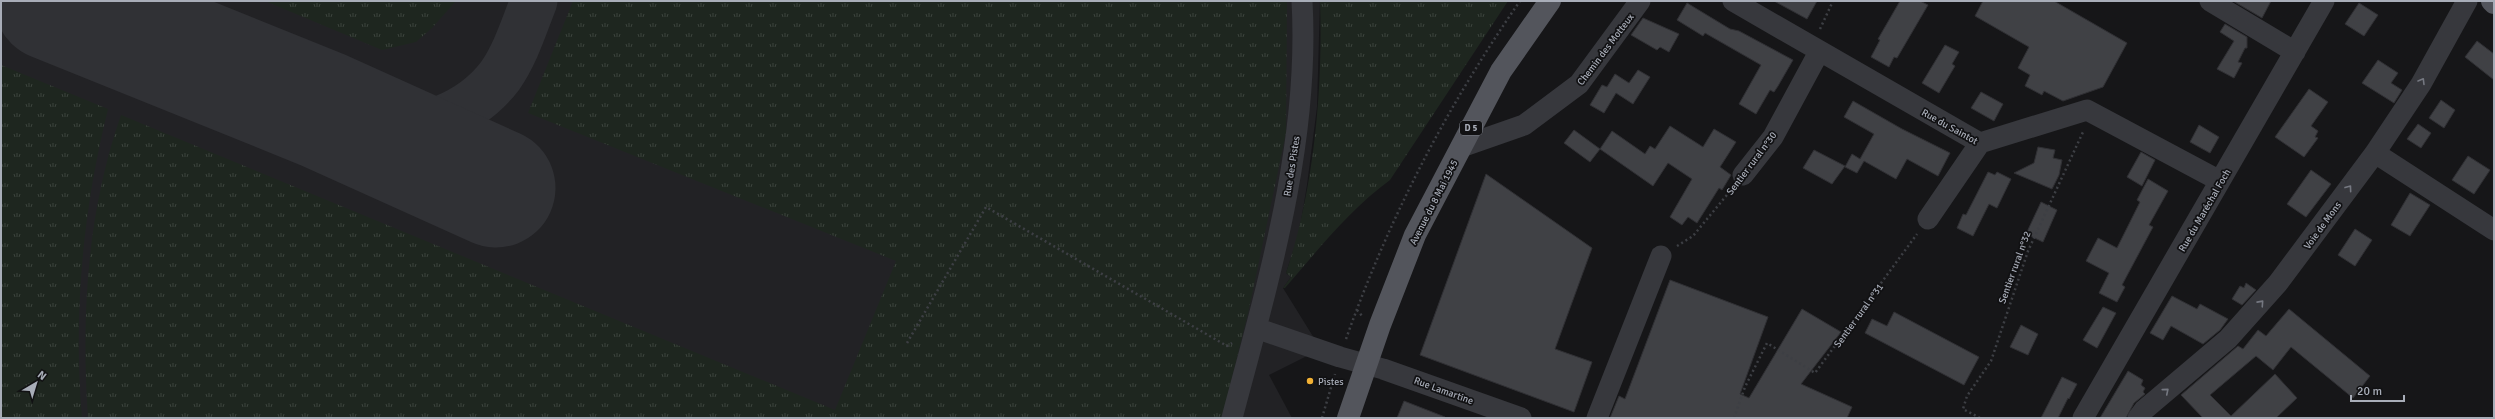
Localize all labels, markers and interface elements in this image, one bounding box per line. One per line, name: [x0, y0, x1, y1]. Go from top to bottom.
street label: Chemin des Motteux: [1575, 11, 1637, 88]
one-way arrow: [2418, 78, 2425, 85]
street label: Rue du Saintot: [1919, 107, 1980, 147]
road number: D 5: [1460, 121, 1482, 135]
street label: Sentier rural n°30: [1724, 130, 1779, 198]
street label: Rue des Pistes: [1281, 135, 1303, 197]
street label: Avenue du 8 Mai 1945: [1407, 158, 1461, 247]
street label: Rue du Maréchal Foch: [2176, 167, 2233, 254]
one-way arrow: [2344, 186, 2351, 193]
street label: Voie de Mons: [2302, 199, 2344, 252]
street label: Sentier rural n°32: [1996, 230, 2034, 305]
street label: Sentier rural n°31: [1832, 281, 1886, 350]
one-way arrow: [2256, 300, 2263, 307]
north arrow: [16, 363, 56, 403]
text: N: [35, 368, 49, 383]
street label: Rue Lamartine: [1412, 375, 1475, 407]
marker: Pistes: [1305, 376, 1315, 386]
place label: Pistes: [1318, 376, 1344, 388]
scale bar: [2351, 377, 2404, 403]
text: 20 m: [2357, 384, 2382, 399]
one-way arrow: [2162, 389, 2169, 396]

